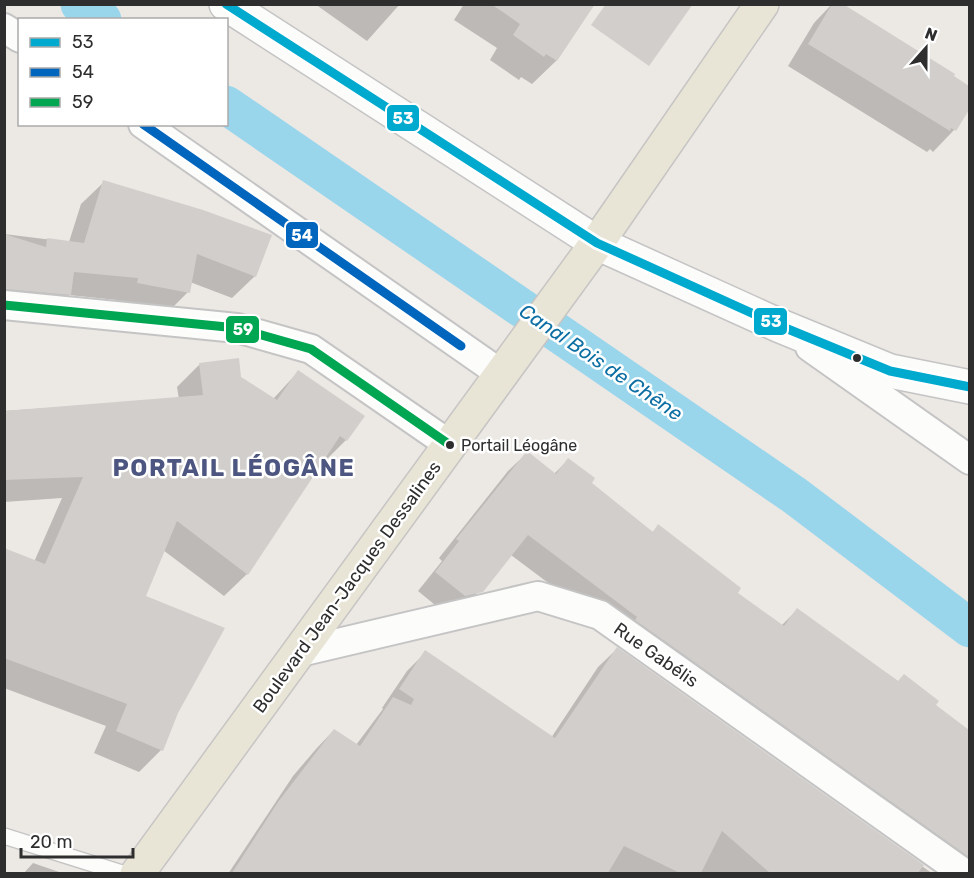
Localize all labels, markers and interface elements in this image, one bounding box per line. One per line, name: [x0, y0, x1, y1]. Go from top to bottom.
legend: [18, 18, 228, 126]
north arrow: [896, 18, 956, 78]
text: N: [922, 24, 940, 45]
text: 53: [72, 31, 94, 53]
text: 54: [72, 61, 94, 83]
text: 59: [72, 91, 93, 113]
line badge: 53: [386, 104, 420, 132]
text: 53: [393, 109, 413, 128]
line badge: 54: [285, 221, 319, 249]
text: 54: [291, 226, 313, 245]
water label: Canal Bois de Chêne: [515, 298, 687, 426]
line badge: 53: [753, 307, 788, 336]
text: 53: [761, 312, 781, 331]
line badge: 59: [225, 315, 260, 344]
text: 59: [233, 320, 253, 339]
unlabelled marker: [851, 352, 863, 364]
place label: Portail Léogâne: [461, 436, 577, 455]
marker: Portail Léogâne: [444, 439, 456, 451]
district label: PORTAIL LÉOGÂNE: [113, 454, 355, 482]
street label: Boulevard Jean-Jacques Dessalines: [248, 457, 446, 717]
street label: Rue Gabélis: [610, 618, 702, 692]
scale bar: [21, 821, 134, 859]
text: 20 m: [30, 831, 72, 853]

